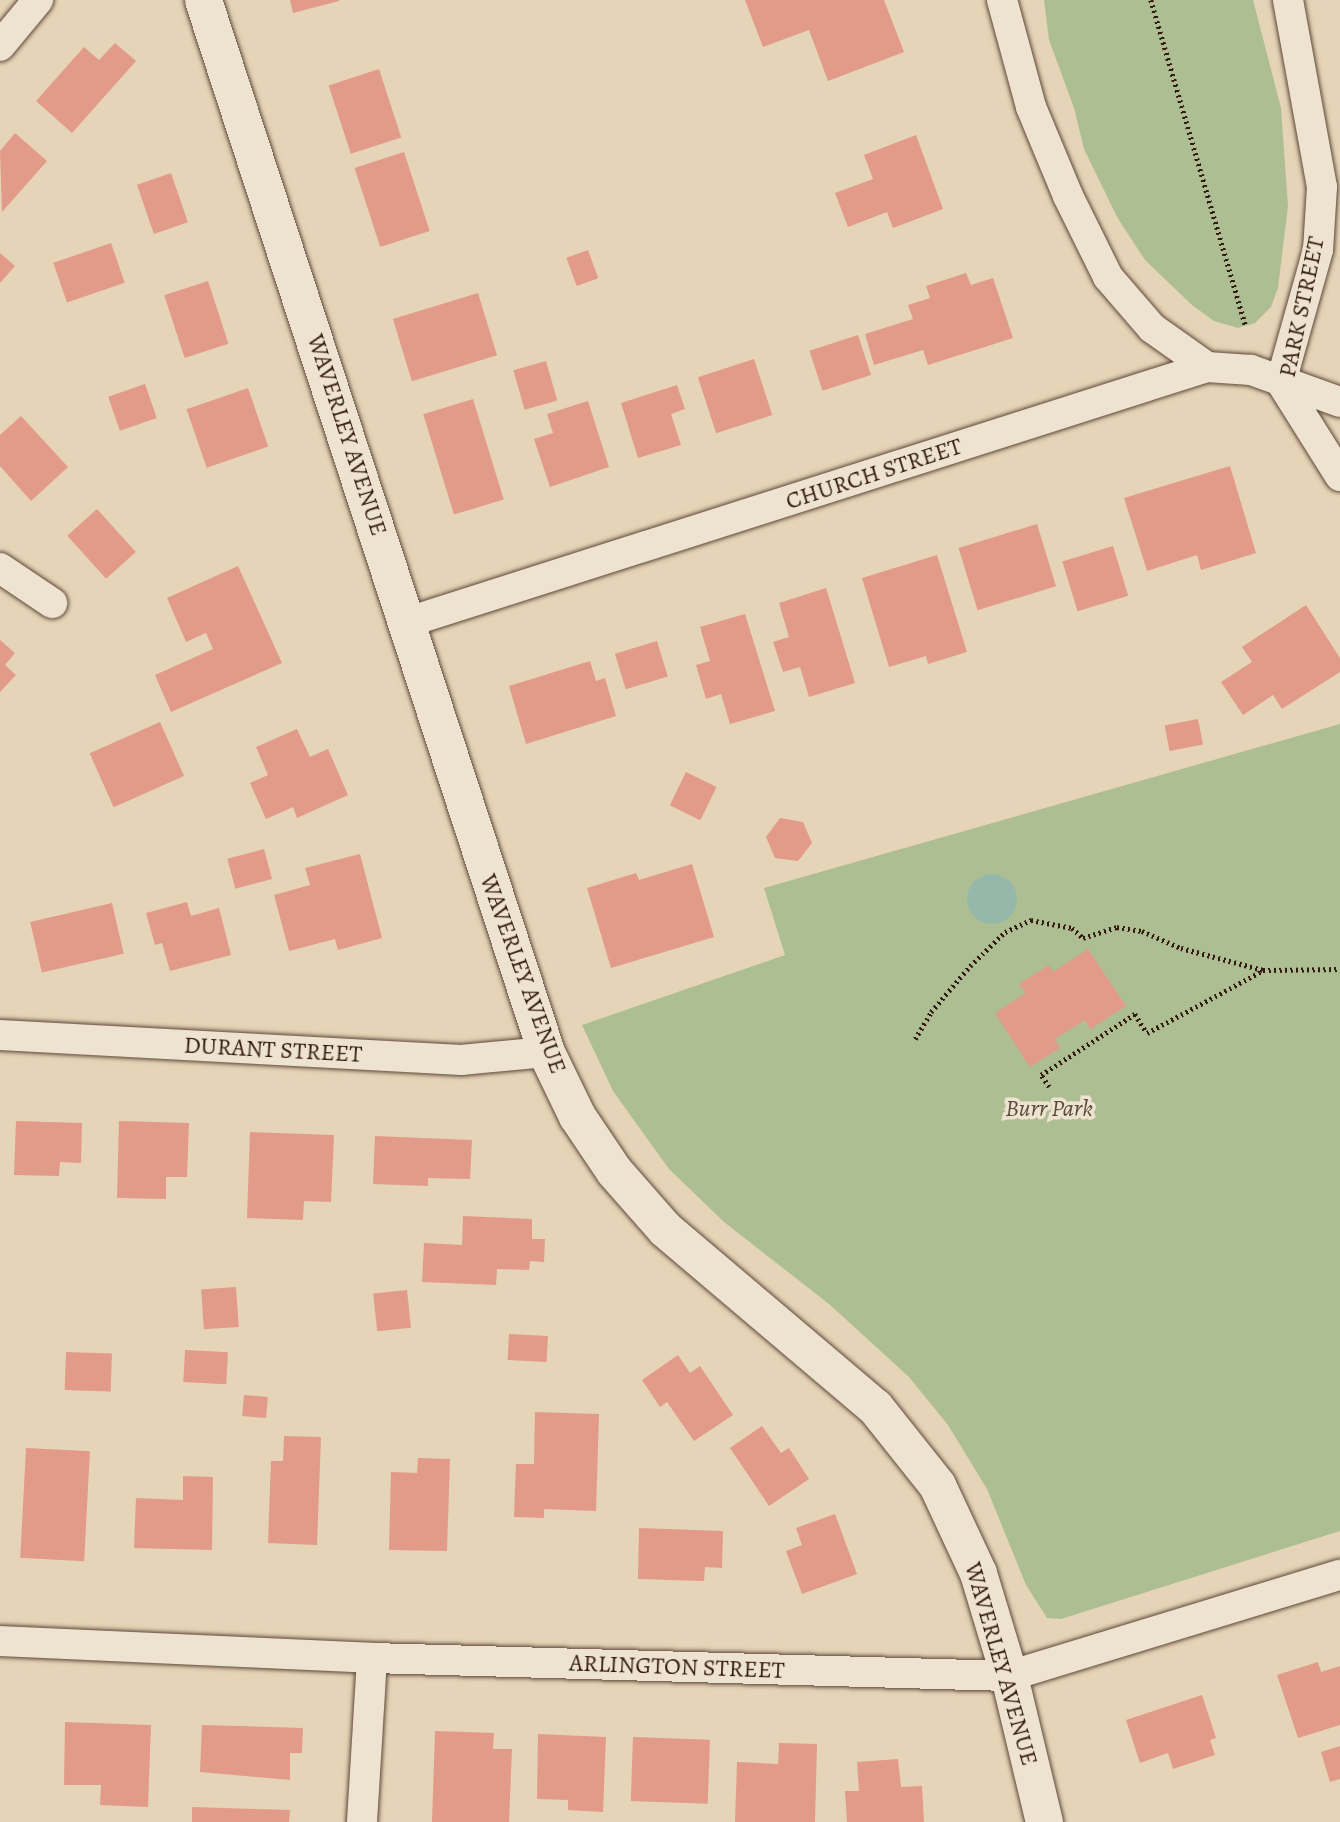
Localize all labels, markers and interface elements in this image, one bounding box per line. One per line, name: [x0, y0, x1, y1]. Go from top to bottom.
street label: PARK STREET: [1273, 234, 1331, 380]
street label: WAVERLEY AVENUE: [301, 331, 393, 539]
street label: CHURCH STREET: [782, 432, 966, 516]
street label: WAVERLEY AVENUE: [474, 870, 572, 1078]
street label: DURANT STREET: [183, 1031, 363, 1069]
park label: Burr Park: [1005, 1095, 1093, 1123]
street label: WAVERLEY AVENUE: [958, 1559, 1044, 1769]
street label: ARLINGTON STREET: [569, 1649, 785, 1685]

